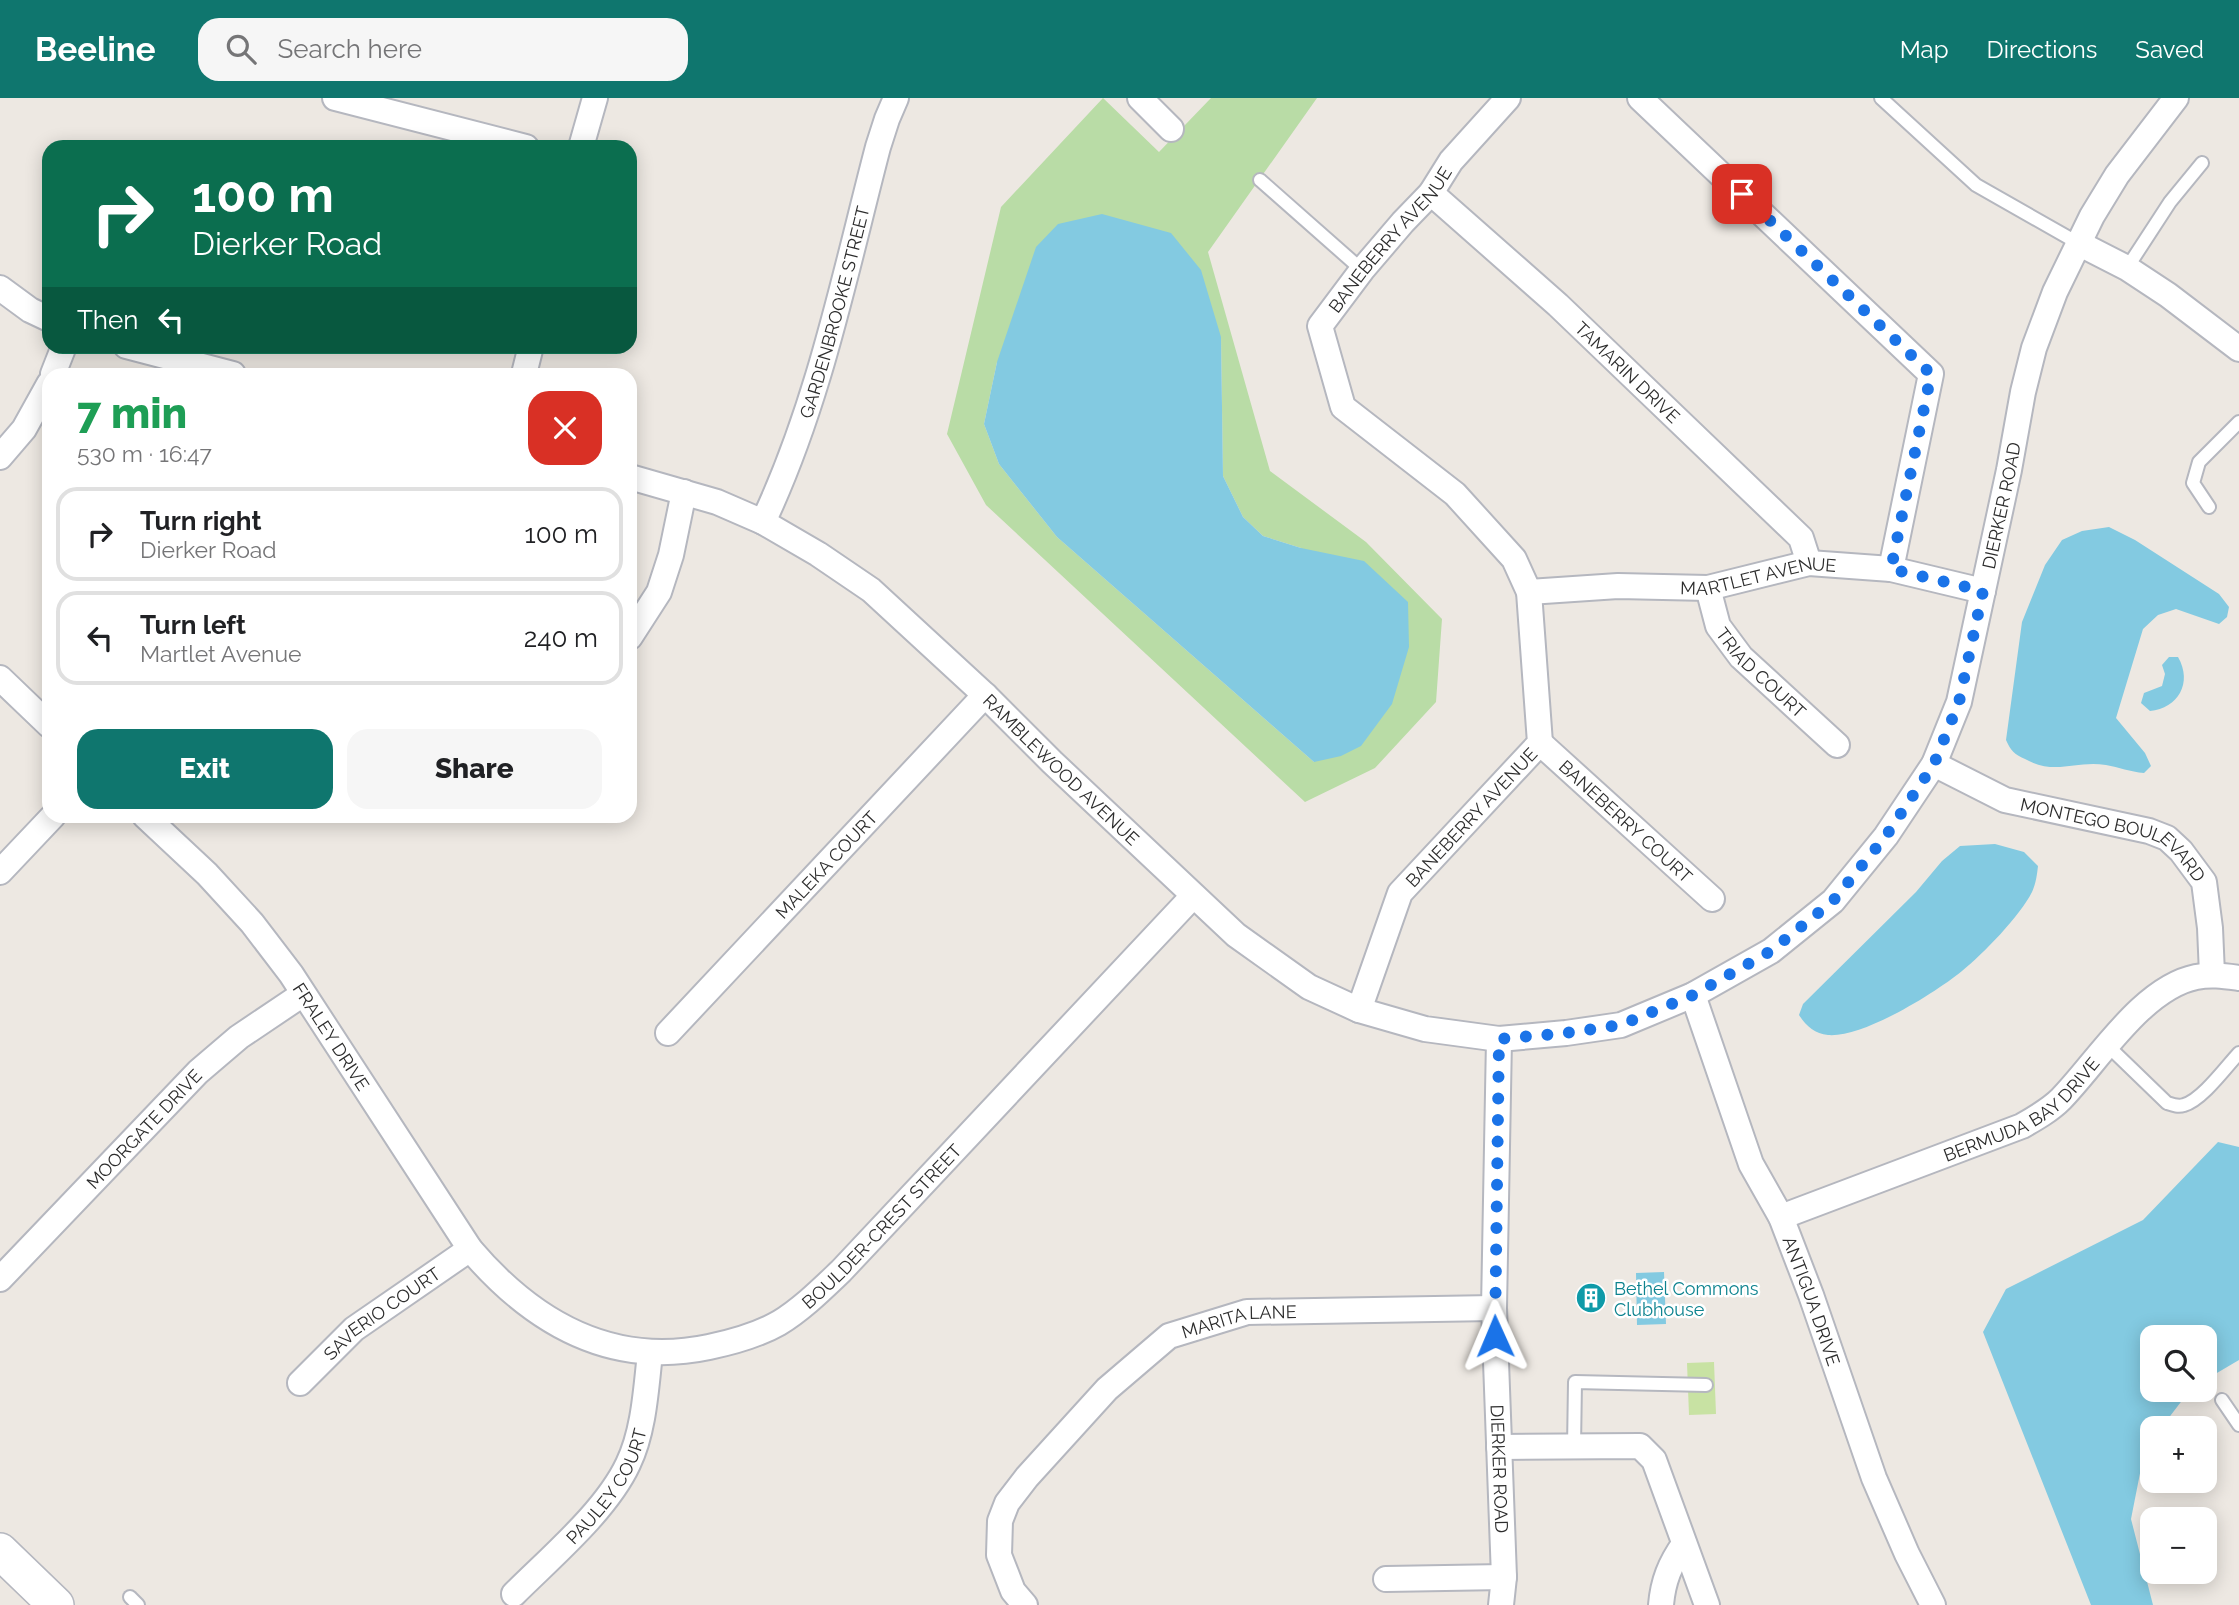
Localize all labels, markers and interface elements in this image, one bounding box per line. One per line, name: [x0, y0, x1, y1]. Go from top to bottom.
search box: [198, 18, 688, 81]
text: Beeline: [35, 30, 156, 69]
icon: search: [222, 30, 260, 68]
text: Search here: [278, 34, 422, 64]
text: Map: [1900, 35, 1949, 64]
text: Directions: [1987, 35, 2097, 64]
text: Saved: [2135, 35, 2204, 64]
street label: BANEBERRY AVENUE: [1324, 163, 1455, 316]
pin: [1712, 164, 1772, 224]
text: 100 m: [192, 166, 334, 223]
icon: right: [77, 168, 168, 259]
icon: arrive: [1723, 175, 1761, 213]
street label: GARDENBROOKE STREET: [795, 204, 873, 421]
text: Dierker Road: [192, 225, 382, 262]
icon: left: [152, 301, 190, 339]
text: Then: [77, 305, 138, 335]
street label: TAMARIN DRIVE: [1571, 317, 1684, 427]
text: 7 min: [77, 389, 187, 438]
button: close: [528, 391, 602, 465]
text: 530 m · 16:47: [77, 440, 212, 467]
street label: DIERKER ROAD: [1978, 440, 2024, 571]
text: Turn right: [140, 506, 261, 536]
icon: right: [81, 515, 119, 553]
text: 100 m: [525, 519, 598, 549]
text: Dierker Road: [140, 536, 277, 563]
street label: MARTLET AVENUE: [1680, 552, 1837, 598]
text: Turn left: [140, 610, 246, 640]
icon: left: [81, 619, 119, 657]
text: 240 m: [524, 623, 598, 653]
street label: TRIAD COURT: [1712, 623, 1810, 722]
text: Martlet Avenue: [140, 640, 302, 667]
street label: RAMBLEWOOD AVENUE: [979, 689, 1144, 849]
button: Exit: [77, 729, 333, 809]
button: Share: [347, 729, 602, 809]
street label: BANEBERRY AVENUE: [1401, 743, 1541, 891]
street label: BANEBERRY COURT: [1555, 755, 1697, 887]
street label: MONTEGO BOULEVARD: [2019, 793, 2210, 885]
street label: MALEKA COURT: [771, 807, 881, 922]
street label: FRALEY DRIVE: [289, 979, 374, 1094]
street label: BERMUDA BAY DRIVE: [1940, 1053, 2103, 1165]
street label: MOORGATE DRIVE: [82, 1065, 206, 1193]
street label: BOULDER-CREST STREET: [797, 1139, 965, 1313]
street label: ANTIGUA DRIVE: [1779, 1233, 1845, 1368]
street label: SAVERIO COURT: [319, 1262, 444, 1364]
place label: Bethel Commons Clubhouse: [1614, 1278, 1759, 1320]
building icon: Bethel Commons Clubhouse: [1574, 1281, 1608, 1315]
position arrow: [1458, 1299, 1532, 1373]
street label: MARITA LANE: [1179, 1301, 1297, 1342]
map controls: [2140, 1325, 2217, 1584]
button: search: [2140, 1325, 2217, 1402]
street label: DIERKER ROAD: [1487, 1404, 1513, 1534]
button: +: [2140, 1416, 2217, 1493]
street label: PAULEY COURT: [561, 1426, 650, 1548]
button: −: [2140, 1507, 2217, 1584]

